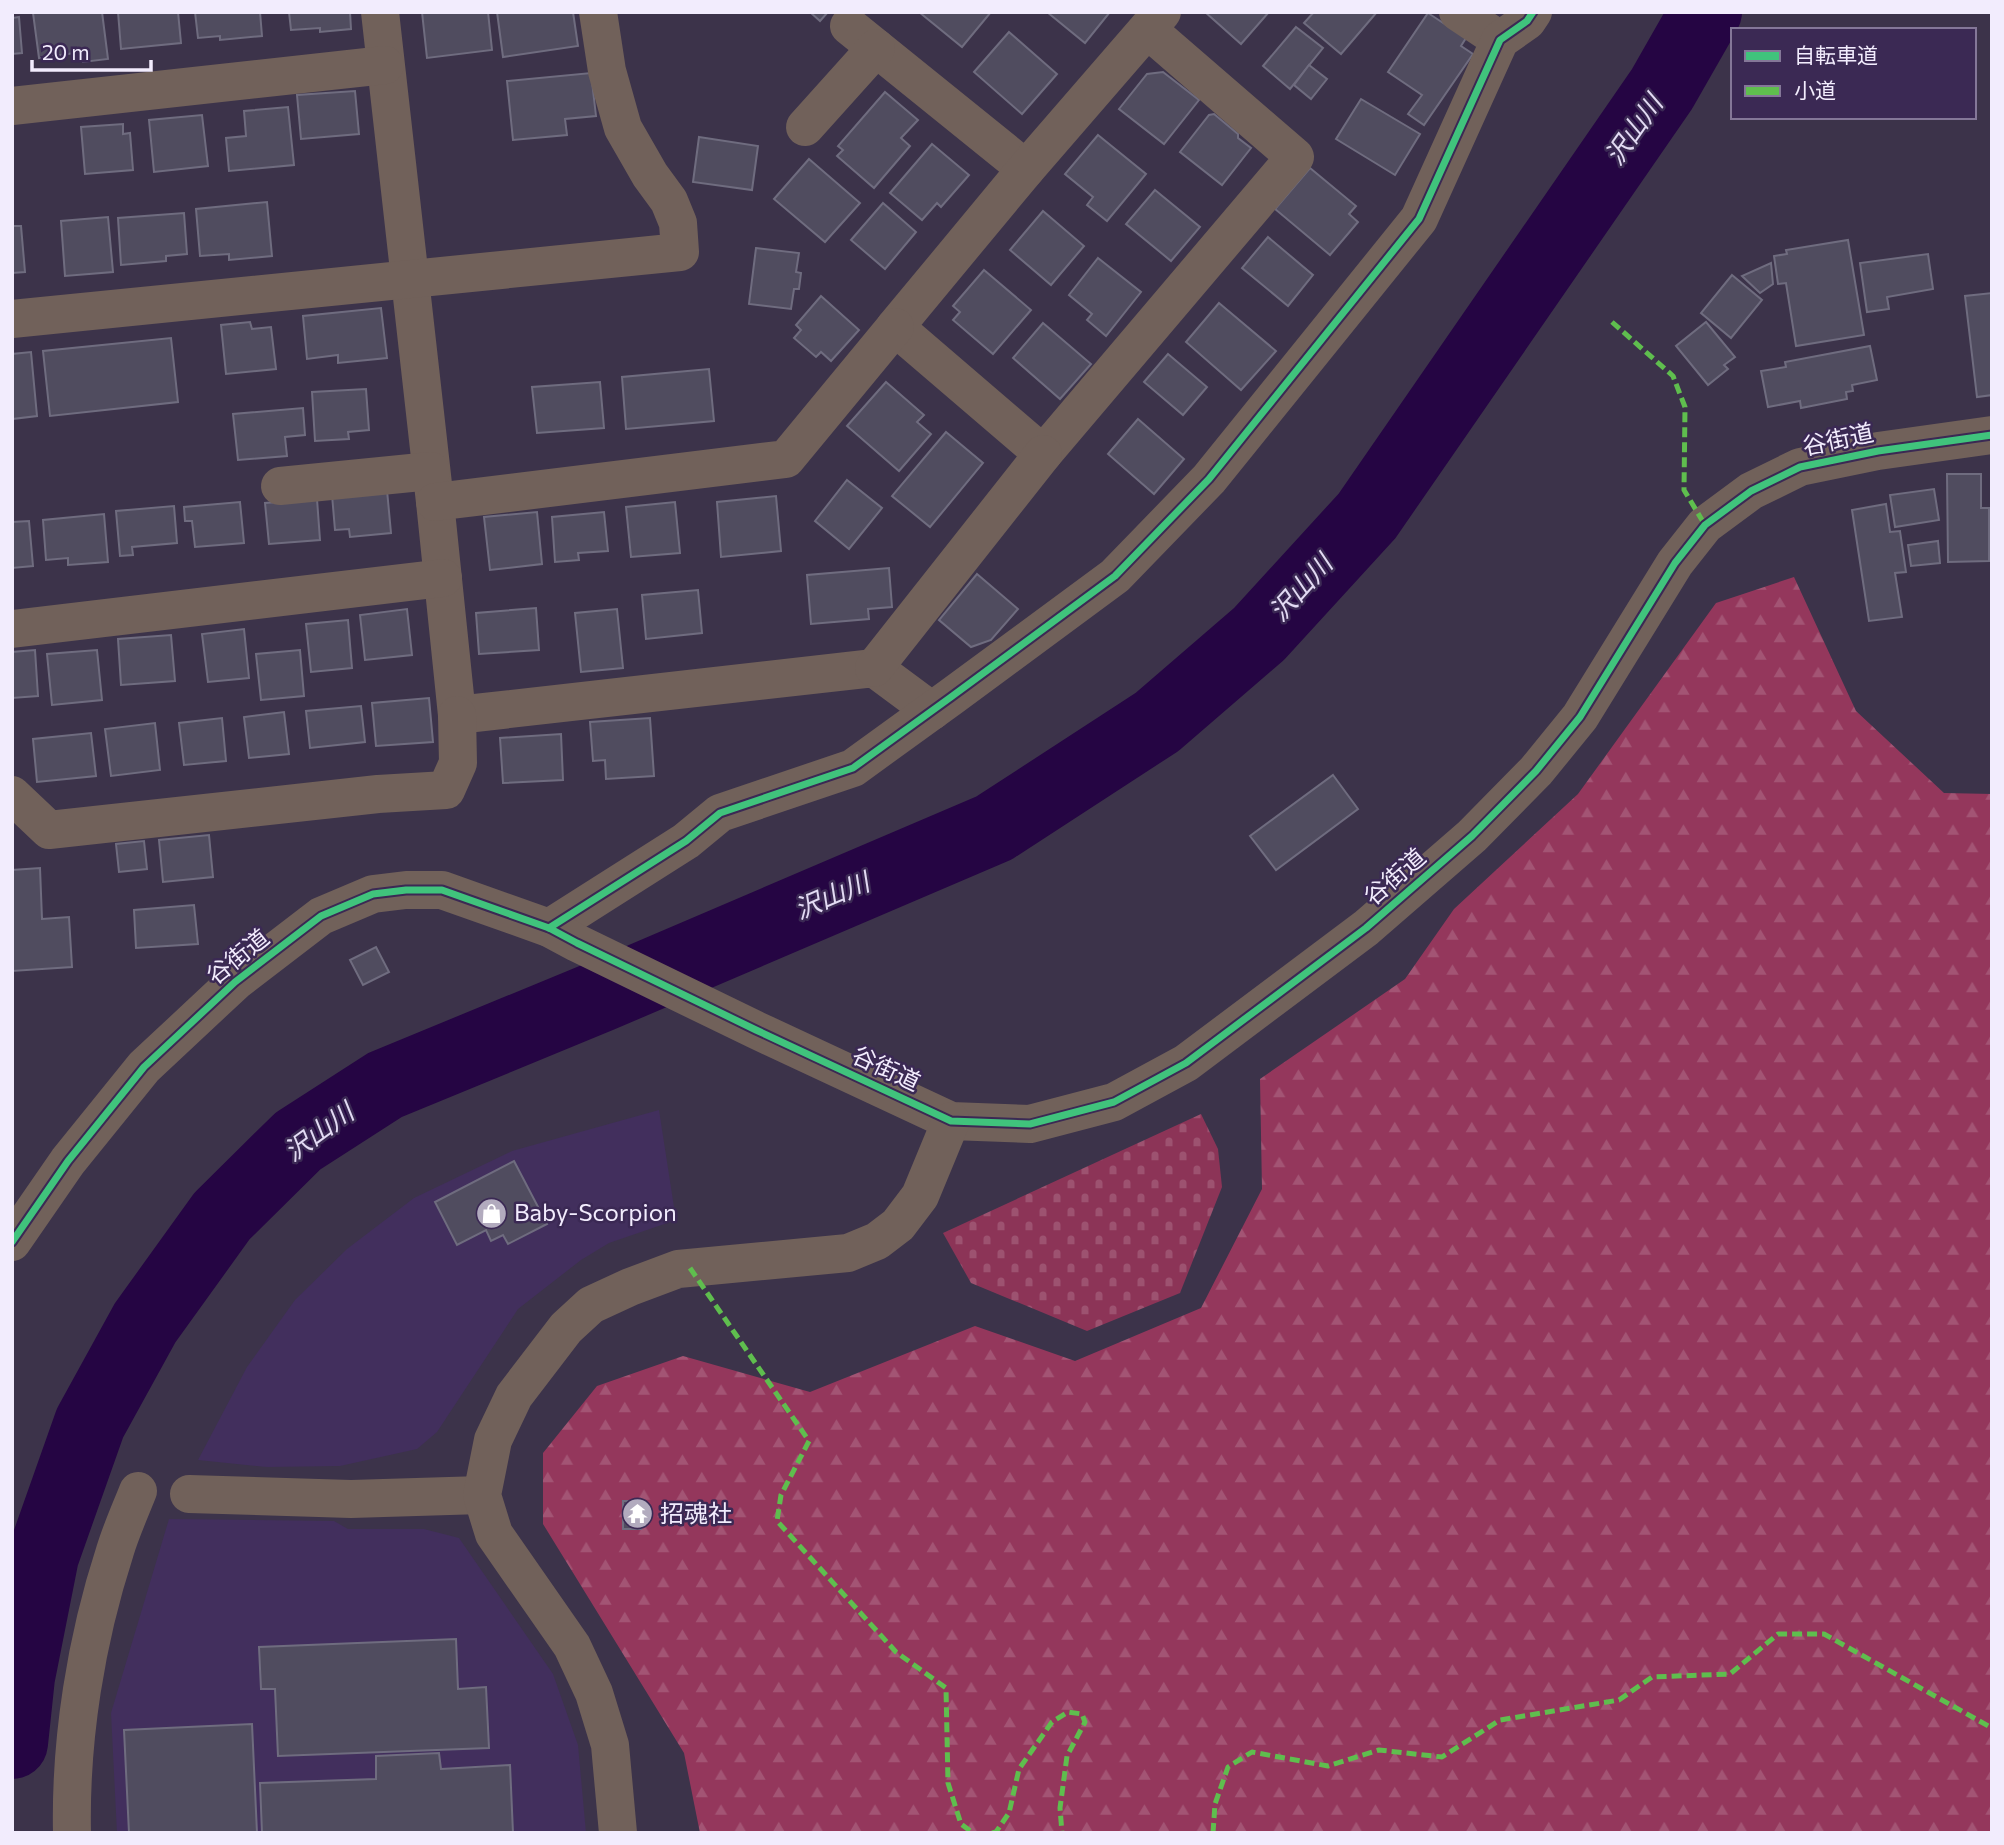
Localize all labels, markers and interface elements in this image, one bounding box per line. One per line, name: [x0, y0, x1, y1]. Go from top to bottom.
scale bar: [32, 28, 150, 72]
legend: [1731, 28, 1976, 119]
text: 20 m: [42, 39, 90, 64]
text: 自転車道: [1794, 42, 1878, 67]
text: 小道: [1794, 77, 1836, 102]
water label: 沢山川: [1598, 86, 1670, 170]
street label: 谷街道: [1799, 417, 1876, 460]
water label: 沢山川: [1262, 545, 1340, 626]
street label: 谷街道: [1357, 841, 1431, 910]
water label: 沢山川: [789, 864, 876, 924]
street label: 谷街道: [200, 922, 274, 990]
street label: 谷街道: [848, 1039, 925, 1096]
water label: 沢山川: [277, 1094, 361, 1166]
shop icon: Baby-Scorpion: [474, 1196, 508, 1230]
place label: Baby-Scorpion: [514, 1197, 677, 1226]
temple icon: 招魂社: [620, 1497, 654, 1531]
place label: 招魂社: [660, 1498, 732, 1527]

